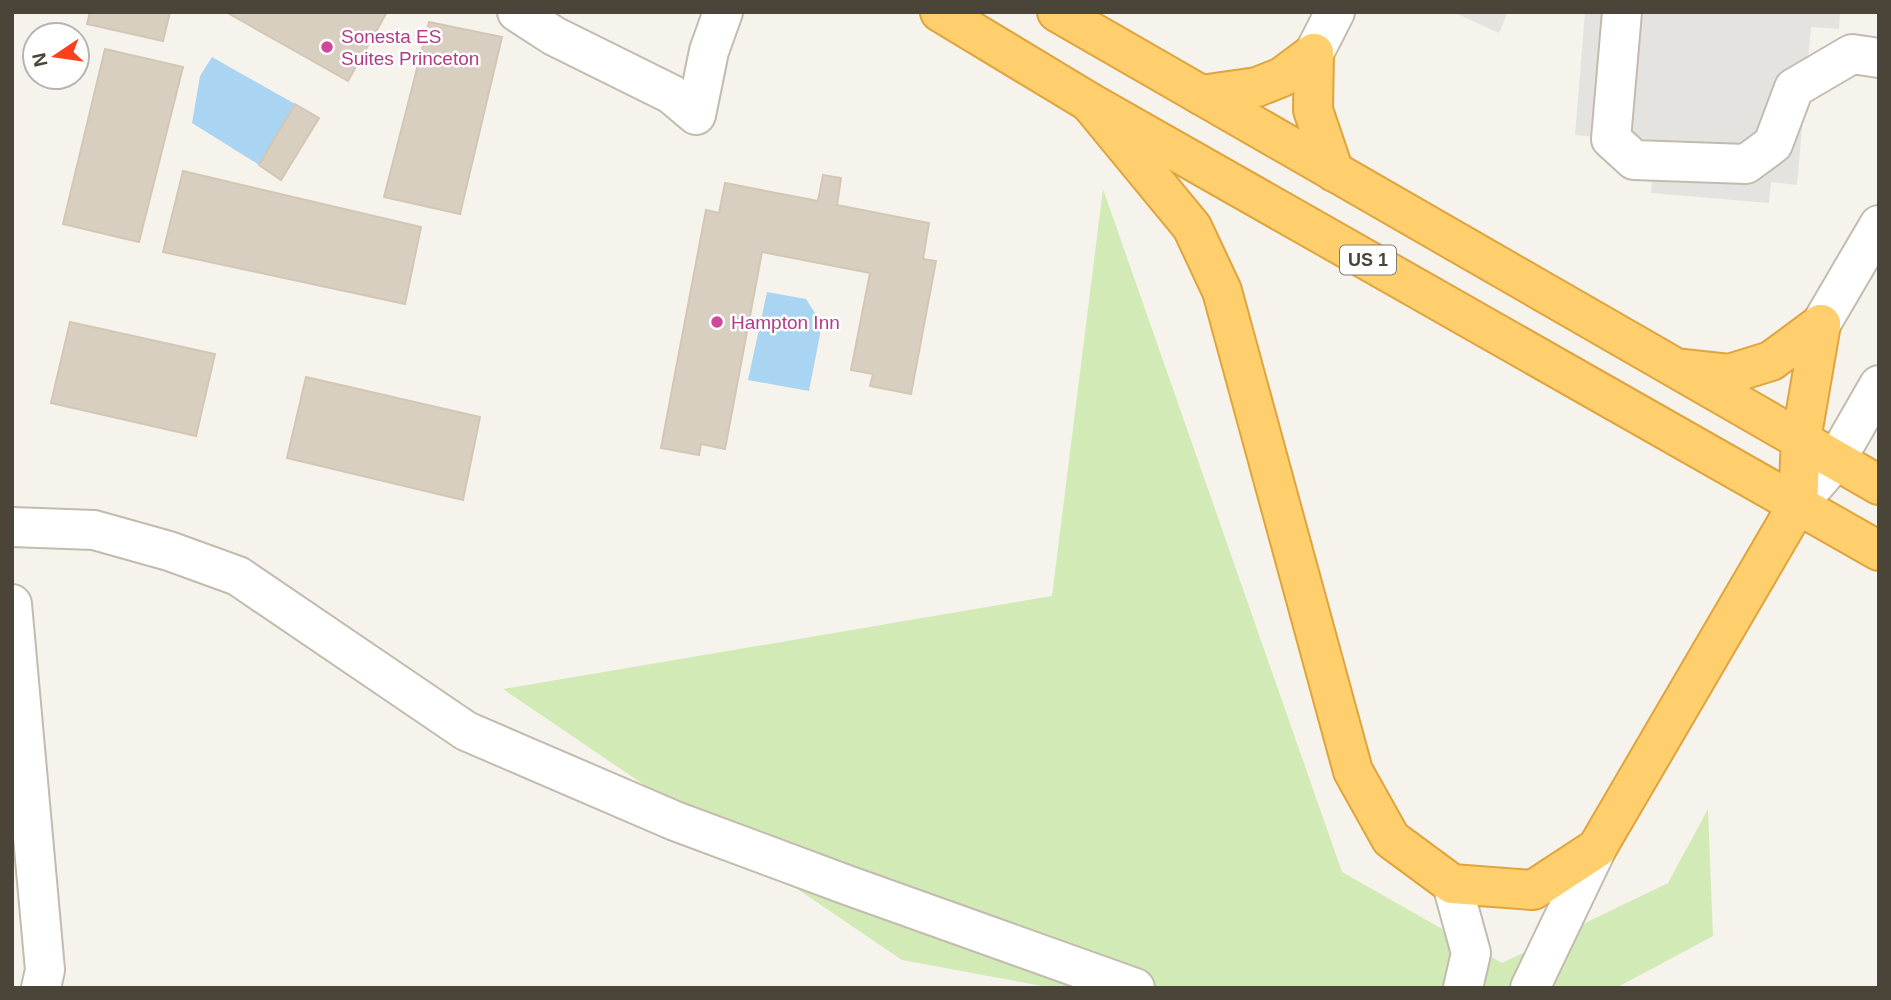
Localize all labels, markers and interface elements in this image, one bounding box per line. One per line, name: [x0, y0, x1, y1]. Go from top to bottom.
north arrow: [21, 21, 91, 91]
place label: Sonesta ES Suites Princeton: [341, 26, 479, 69]
marker: Sonesta ES Suites Princeton: [319, 39, 335, 55]
text: N: [28, 51, 52, 69]
road number: US 1: [1340, 246, 1396, 274]
place label: Hampton Inn: [731, 312, 840, 333]
marker: Hampton Inn: [709, 314, 725, 330]

